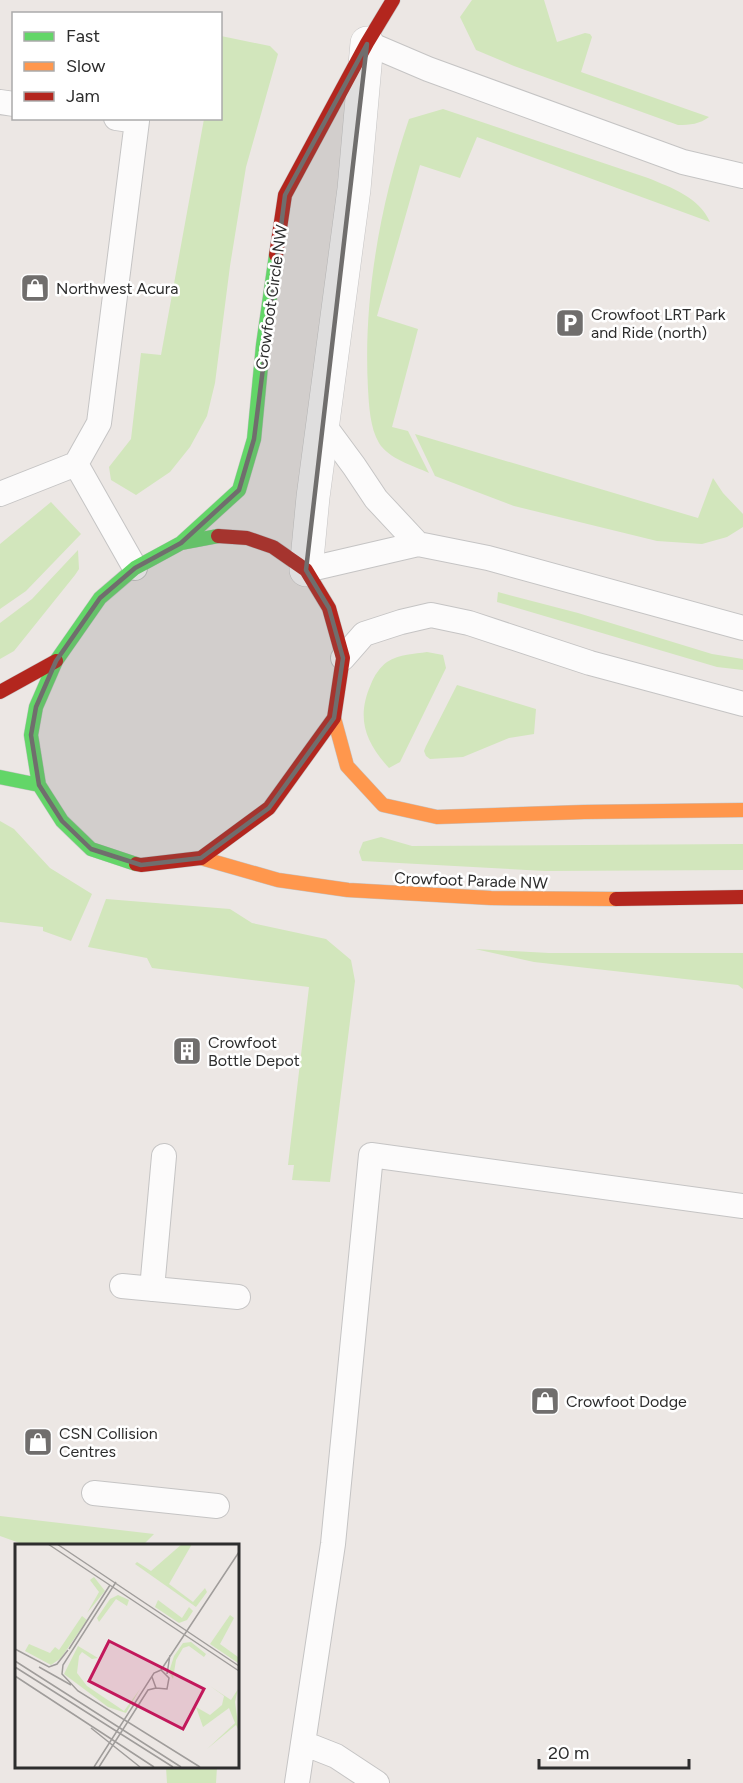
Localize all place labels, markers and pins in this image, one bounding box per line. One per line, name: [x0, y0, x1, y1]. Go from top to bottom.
shop icon: Northwest Acura: [19, 272, 51, 304]
place label: Northwest Acura: [56, 279, 178, 298]
place label: Crowfoot LRT Park and Ride (north): [591, 305, 726, 342]
parking icon: Crowfoot LRT Park and Ride (north): [554, 307, 586, 339]
place label: Crowfoot Bottle Depot: [208, 1033, 300, 1070]
building icon: Crowfoot Bottle Depot: [171, 1035, 203, 1067]
shop icon: Crowfoot Dodge: [529, 1385, 561, 1417]
place label: Crowfoot Dodge: [566, 1392, 687, 1411]
place label: CSN Collision Centres: [59, 1424, 158, 1461]
shop icon: CSN Collision Centres: [22, 1426, 54, 1458]

